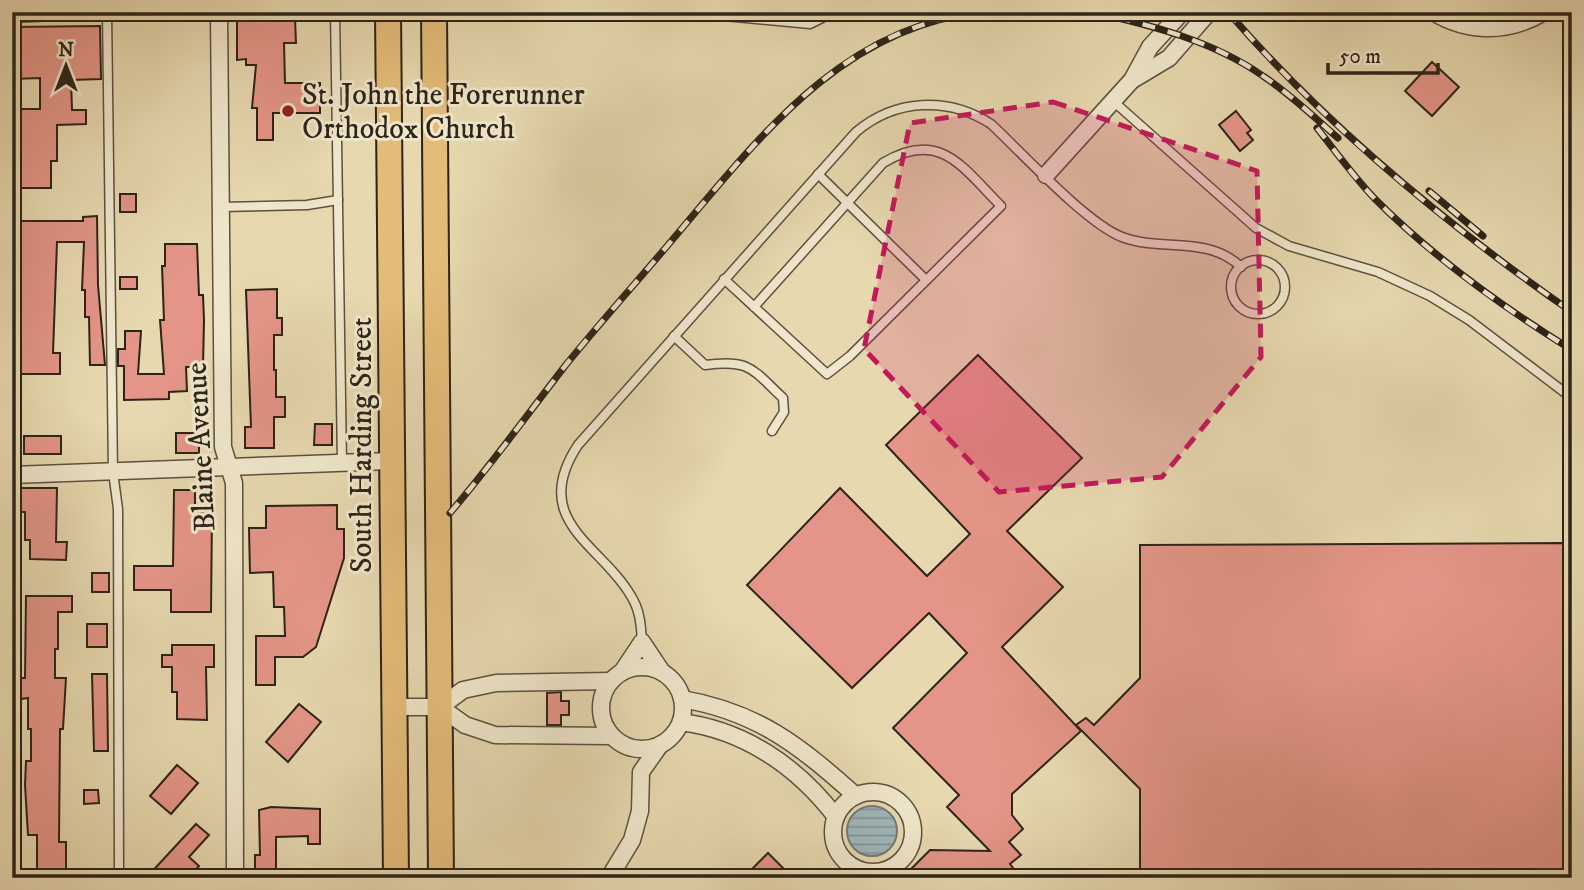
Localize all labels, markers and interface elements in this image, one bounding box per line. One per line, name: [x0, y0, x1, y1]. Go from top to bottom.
north arrow: [32, 32, 102, 102]
scale bar: [1328, 32, 1439, 76]
text: N: [58, 39, 74, 62]
text: 50 m: [1339, 44, 1381, 70]
place label: St. John the Forerunner Orthodox Church: [302, 77, 585, 148]
marker: St. John the Forerunner Orthodox Church: [280, 103, 296, 119]
street label: South Harding Street: [344, 317, 381, 573]
street label: Blaine Avenue: [179, 361, 224, 532]

